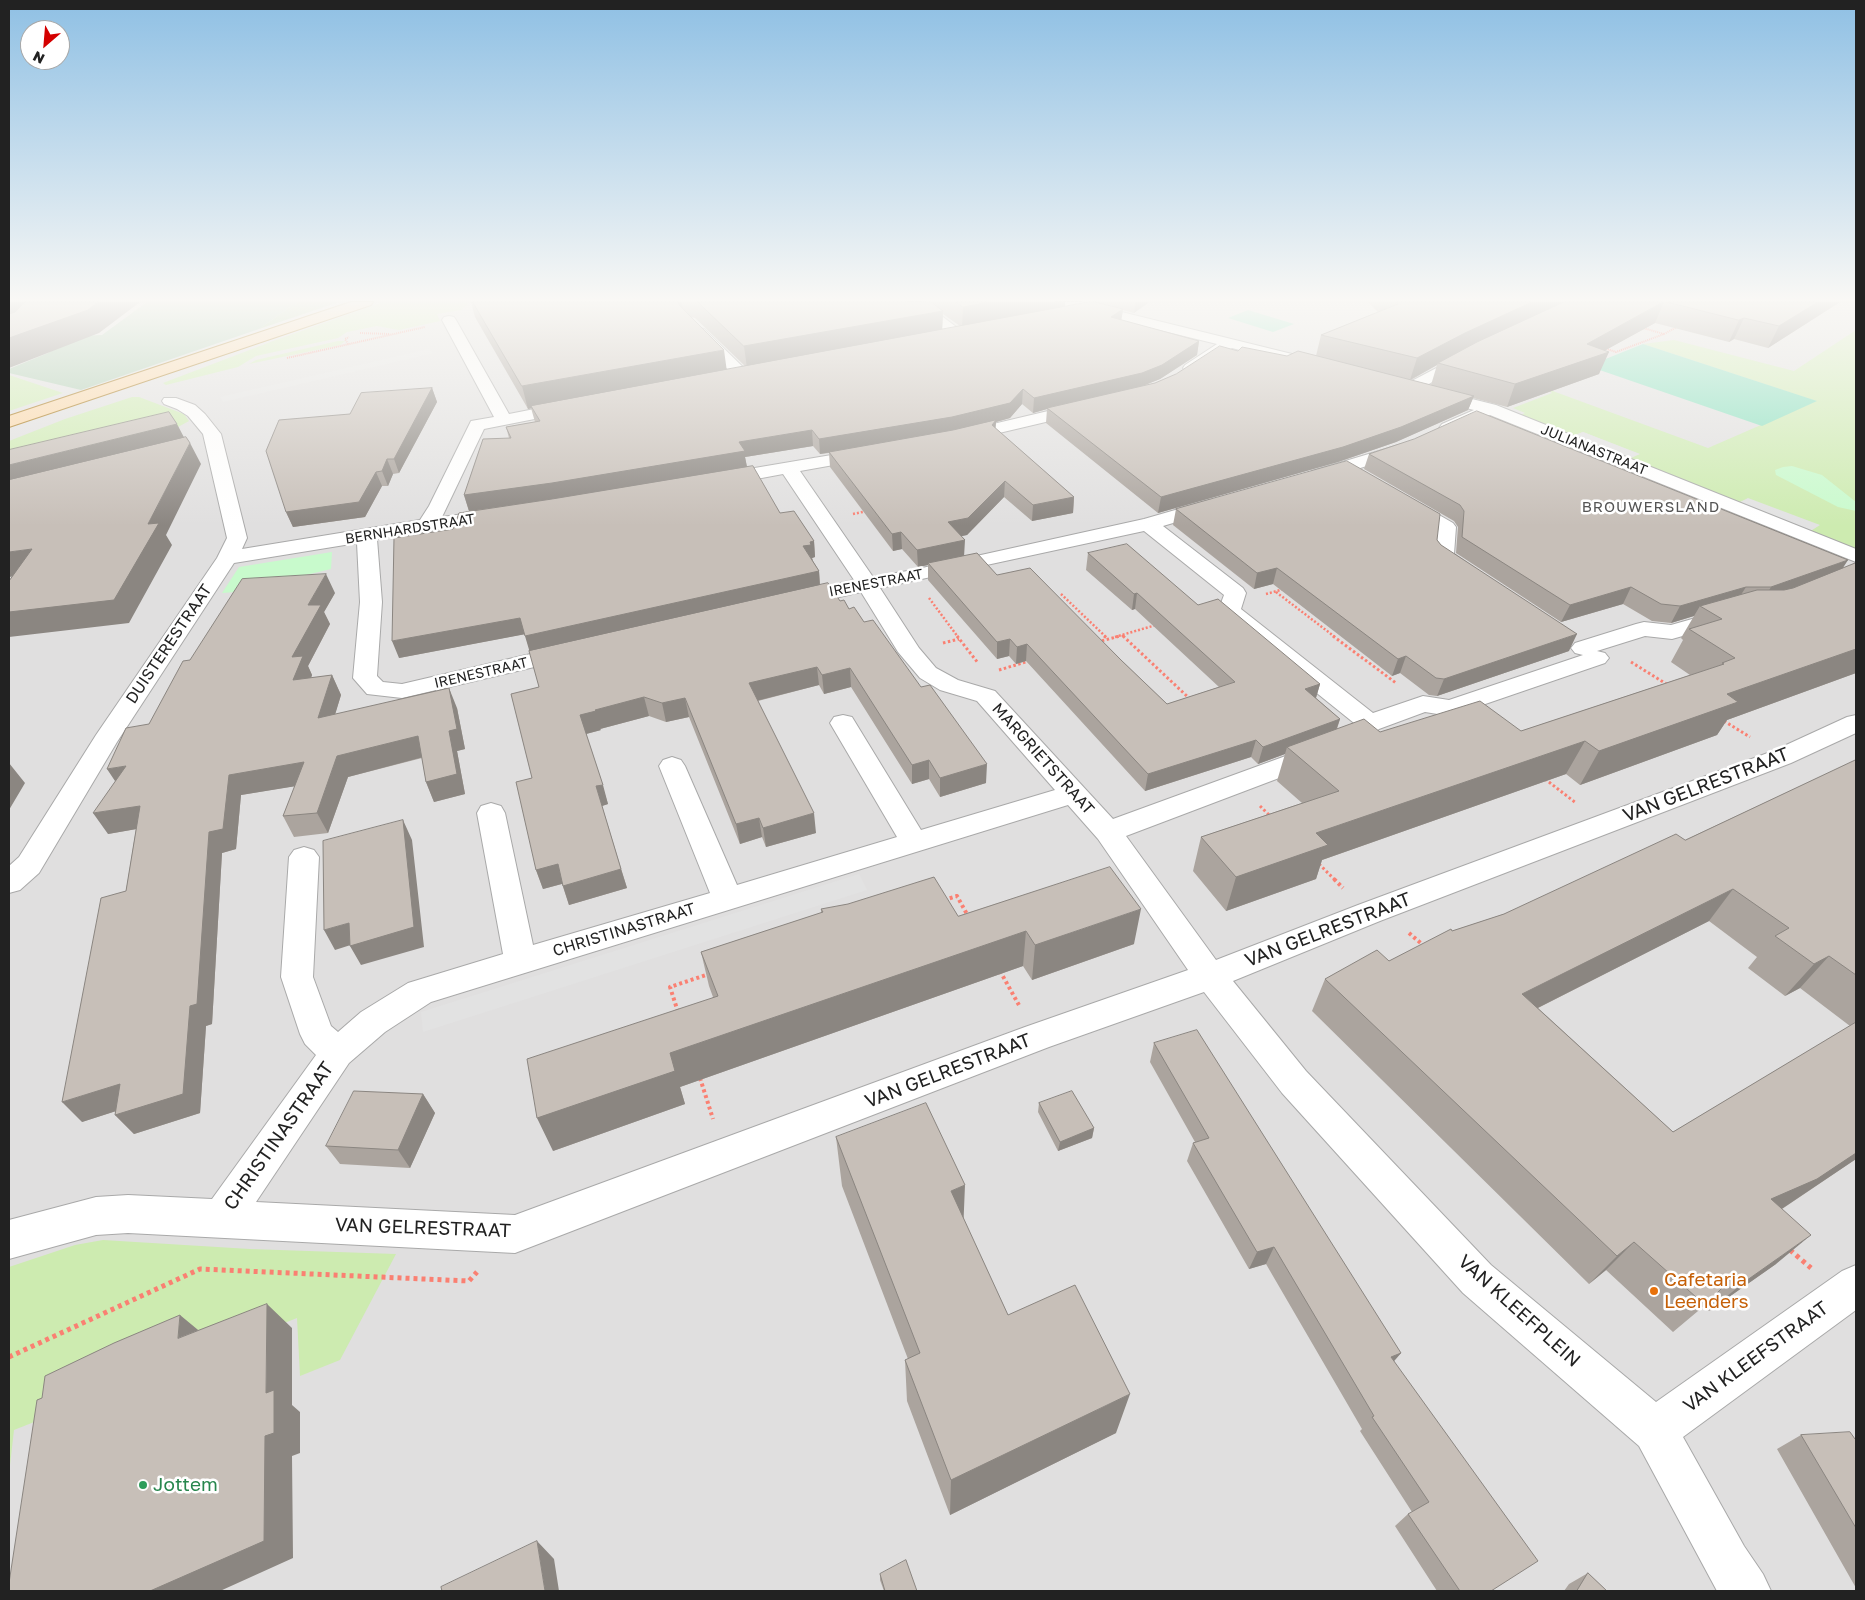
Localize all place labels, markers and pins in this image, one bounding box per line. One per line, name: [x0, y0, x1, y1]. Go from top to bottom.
place label: Cafetaria Leenders: [1664, 1269, 1749, 1313]
marker: Cafetaria Leenders: [1648, 1285, 1660, 1297]
place label: Jottem: [153, 1474, 218, 1496]
marker: Jottem: [137, 1479, 149, 1491]

